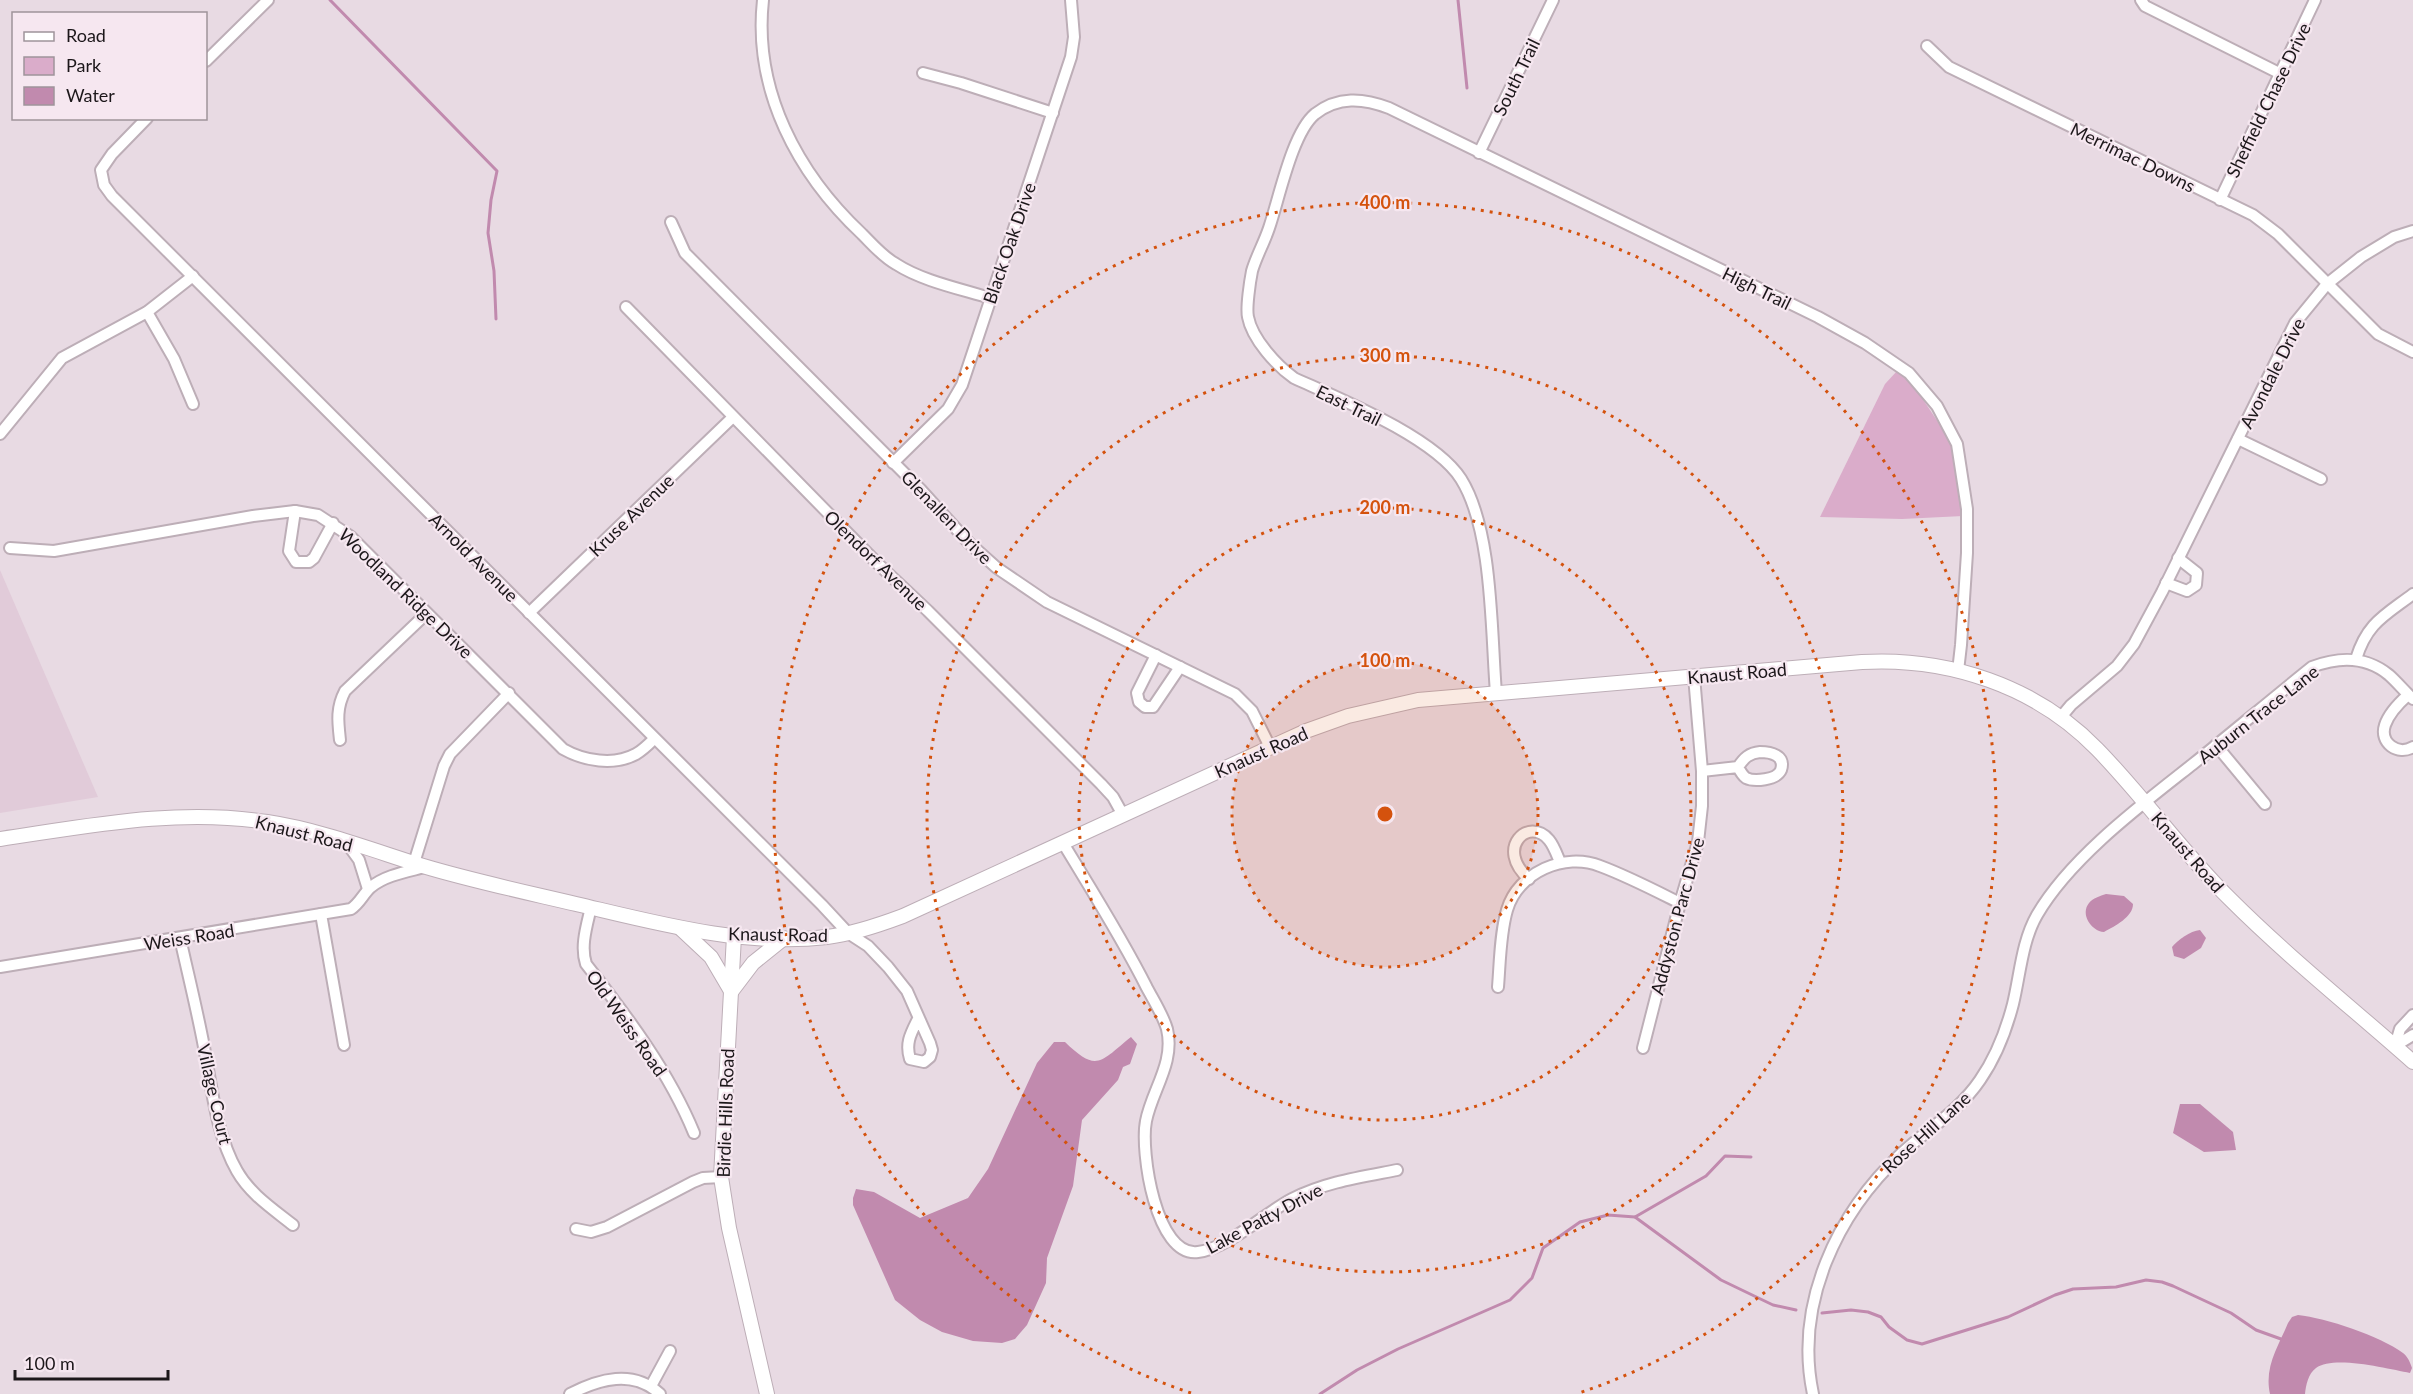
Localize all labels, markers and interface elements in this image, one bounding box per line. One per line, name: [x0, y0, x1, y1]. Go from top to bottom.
legend: [12, 12, 207, 120]
street label: Sheffield Chase Drive: [2221, 19, 2315, 181]
text: Road: [66, 24, 106, 46]
street label: South Trail: [1488, 35, 1544, 119]
text: Park: [66, 54, 102, 76]
text: Water: [66, 84, 115, 106]
street label: Merrimac Downs: [2067, 117, 2199, 197]
street label: Black Oak Drive: [978, 179, 1040, 307]
text: 400 m: [1360, 191, 1410, 213]
street label: High Trail: [1719, 262, 1795, 314]
street label: Avondale Drive: [2235, 314, 2309, 432]
text: 300 m: [1360, 344, 1410, 366]
street label: East Trail: [1313, 380, 1385, 430]
street label: Glenallen Drive: [897, 466, 997, 568]
street label: Kruse Avenue: [584, 469, 678, 561]
text: 200 m: [1360, 496, 1410, 518]
street label: Olendorf Avenue: [820, 505, 932, 615]
street label: Arnold Avenue: [425, 508, 523, 606]
street label: Woodland Ridge Drive: [334, 523, 478, 663]
text: 100 m: [1360, 649, 1410, 671]
street label: Knaust Road: [1686, 658, 1788, 688]
street label: Auburn Trace Lane: [2193, 660, 2323, 768]
street label: Knaust Road: [1211, 722, 1311, 782]
centre of rings: [1375, 804, 1395, 824]
street label: Knaust Road: [2147, 807, 2229, 897]
street label: Knaust Road: [253, 810, 355, 856]
street label: Addyston Parc Drive: [1645, 835, 1709, 997]
street label: Weiss Road: [142, 919, 236, 955]
street label: Knaust Road: [728, 922, 828, 946]
street label: Old Weiss Road: [582, 966, 672, 1080]
street label: Village Court: [193, 1042, 237, 1147]
street label: Birdie Hills Road: [712, 1048, 738, 1178]
street label: Rose Hill Lane: [1877, 1086, 1975, 1178]
street label: Lake Patty Drive: [1202, 1178, 1326, 1258]
scale bar: [15, 1343, 168, 1381]
text: 100 m: [24, 1352, 75, 1374]

